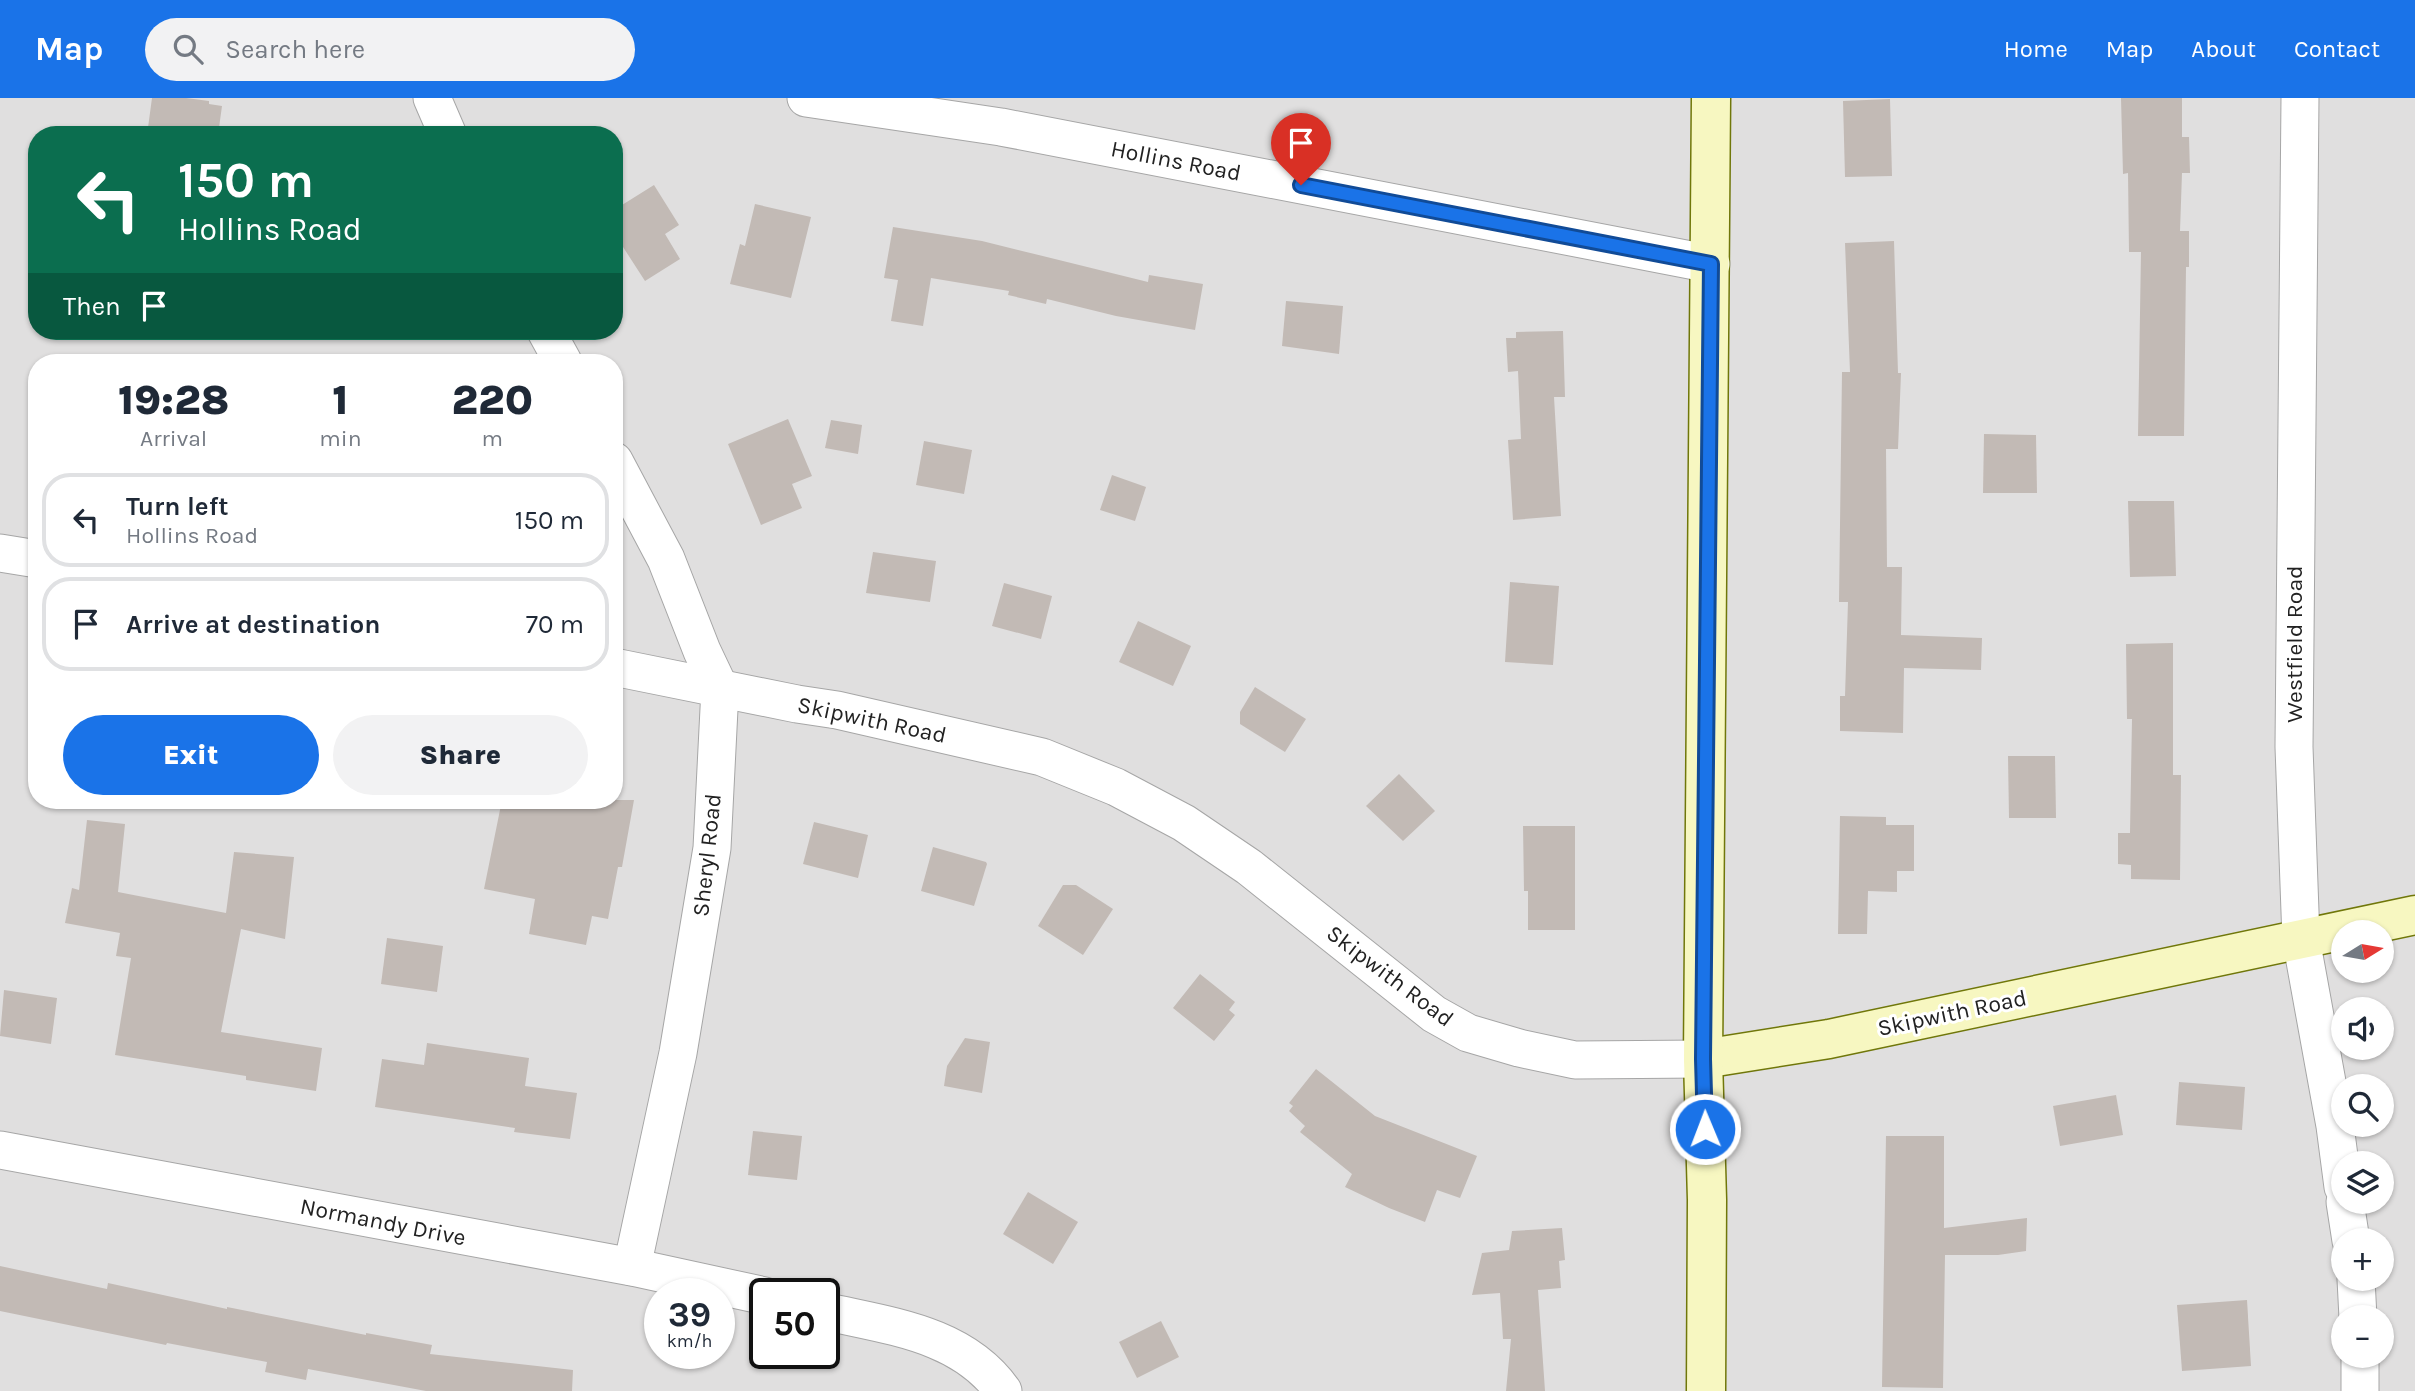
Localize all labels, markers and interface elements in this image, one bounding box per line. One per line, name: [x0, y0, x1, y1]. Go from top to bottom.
search box: [145, 18, 635, 81]
text: Map: [35, 30, 103, 68]
icon: search: [169, 30, 207, 68]
text: Search here: [225, 34, 365, 65]
text: Home: [2004, 35, 2068, 63]
text: Map: [2106, 35, 2153, 63]
text: About: [2191, 35, 2256, 63]
text: Contact: [2294, 35, 2380, 63]
pin: [1271, 113, 1331, 185]
icon: arrive: [1282, 124, 1320, 162]
street label: Hollins Road: [1109, 135, 1243, 187]
text: 150 m: [178, 152, 314, 209]
icon: left: [63, 154, 154, 245]
text: Hollins Road: [178, 211, 362, 248]
icon: arrive: [135, 287, 173, 325]
text: Then: [63, 291, 121, 322]
text: 19:28: [118, 375, 229, 425]
text: 1: [332, 375, 348, 425]
text: 220: [452, 375, 533, 425]
text: Arrival: [140, 425, 207, 452]
text: min: [319, 425, 362, 452]
text: m: [482, 425, 503, 452]
text: Turn left: [126, 491, 228, 522]
icon: left: [67, 501, 105, 539]
text: 150 m: [515, 505, 584, 536]
text: Hollins Road: [126, 522, 258, 549]
street label: Westfield Road: [2281, 565, 2308, 723]
icon: arrive: [67, 605, 105, 643]
text: Arrive at destination: [126, 609, 380, 640]
text: 70 m: [526, 609, 584, 640]
street label: Skipwith Road: [795, 691, 949, 749]
button: Exit: [63, 715, 319, 795]
button: Share: [333, 715, 588, 795]
street label: Sheryl Road: [687, 792, 727, 918]
street label: Skipwith Road: [1321, 920, 1459, 1032]
north arrow: [2331, 920, 2394, 984]
map controls: [2331, 920, 2394, 1368]
street label: Skipwith Road: [1875, 984, 2029, 1042]
button: sound: [2331, 997, 2394, 1060]
button: search: [2331, 1074, 2394, 1137]
position arrow: [1668, 1092, 1742, 1166]
button: layers: [2331, 1151, 2394, 1214]
street label: Normandy Drive: [298, 1193, 468, 1251]
button: +: [2331, 1228, 2394, 1291]
speed limit sign: 50: [749, 1278, 840, 1369]
text: 39: [668, 1294, 711, 1335]
button: −: [2331, 1305, 2394, 1368]
text: km/h: [667, 1330, 712, 1352]

